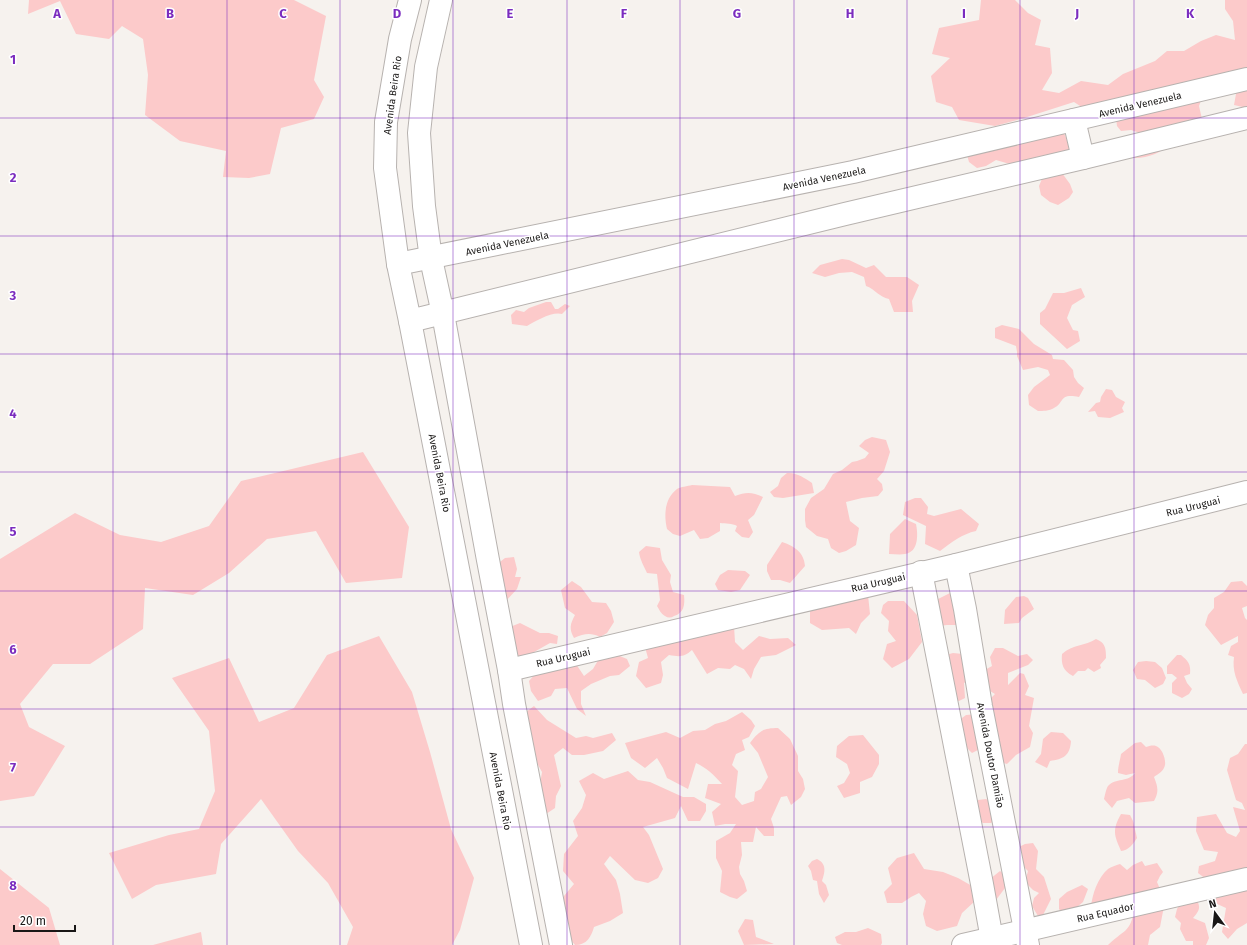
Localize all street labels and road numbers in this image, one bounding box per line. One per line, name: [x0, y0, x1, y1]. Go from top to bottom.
street label: Avenida Beira Rio: [382, 55, 404, 135]
street label: Avenida Venezuela: [1098, 90, 1183, 120]
street label: Avenida Venezuela: [782, 164, 867, 194]
street label: Avenida Venezuela: [465, 229, 550, 259]
street label: Avenida Beira Rio: [426, 433, 453, 513]
street label: Rua Uruguai: [1165, 494, 1222, 519]
street label: Rua Uruguai: [850, 571, 907, 595]
street label: Rua Uruguai: [535, 646, 592, 670]
street label: Avenida Doutor Damião: [974, 701, 1006, 809]
street label: Avenida Beira Rio: [487, 751, 514, 831]
street label: Rua Equador: [1076, 901, 1135, 925]

